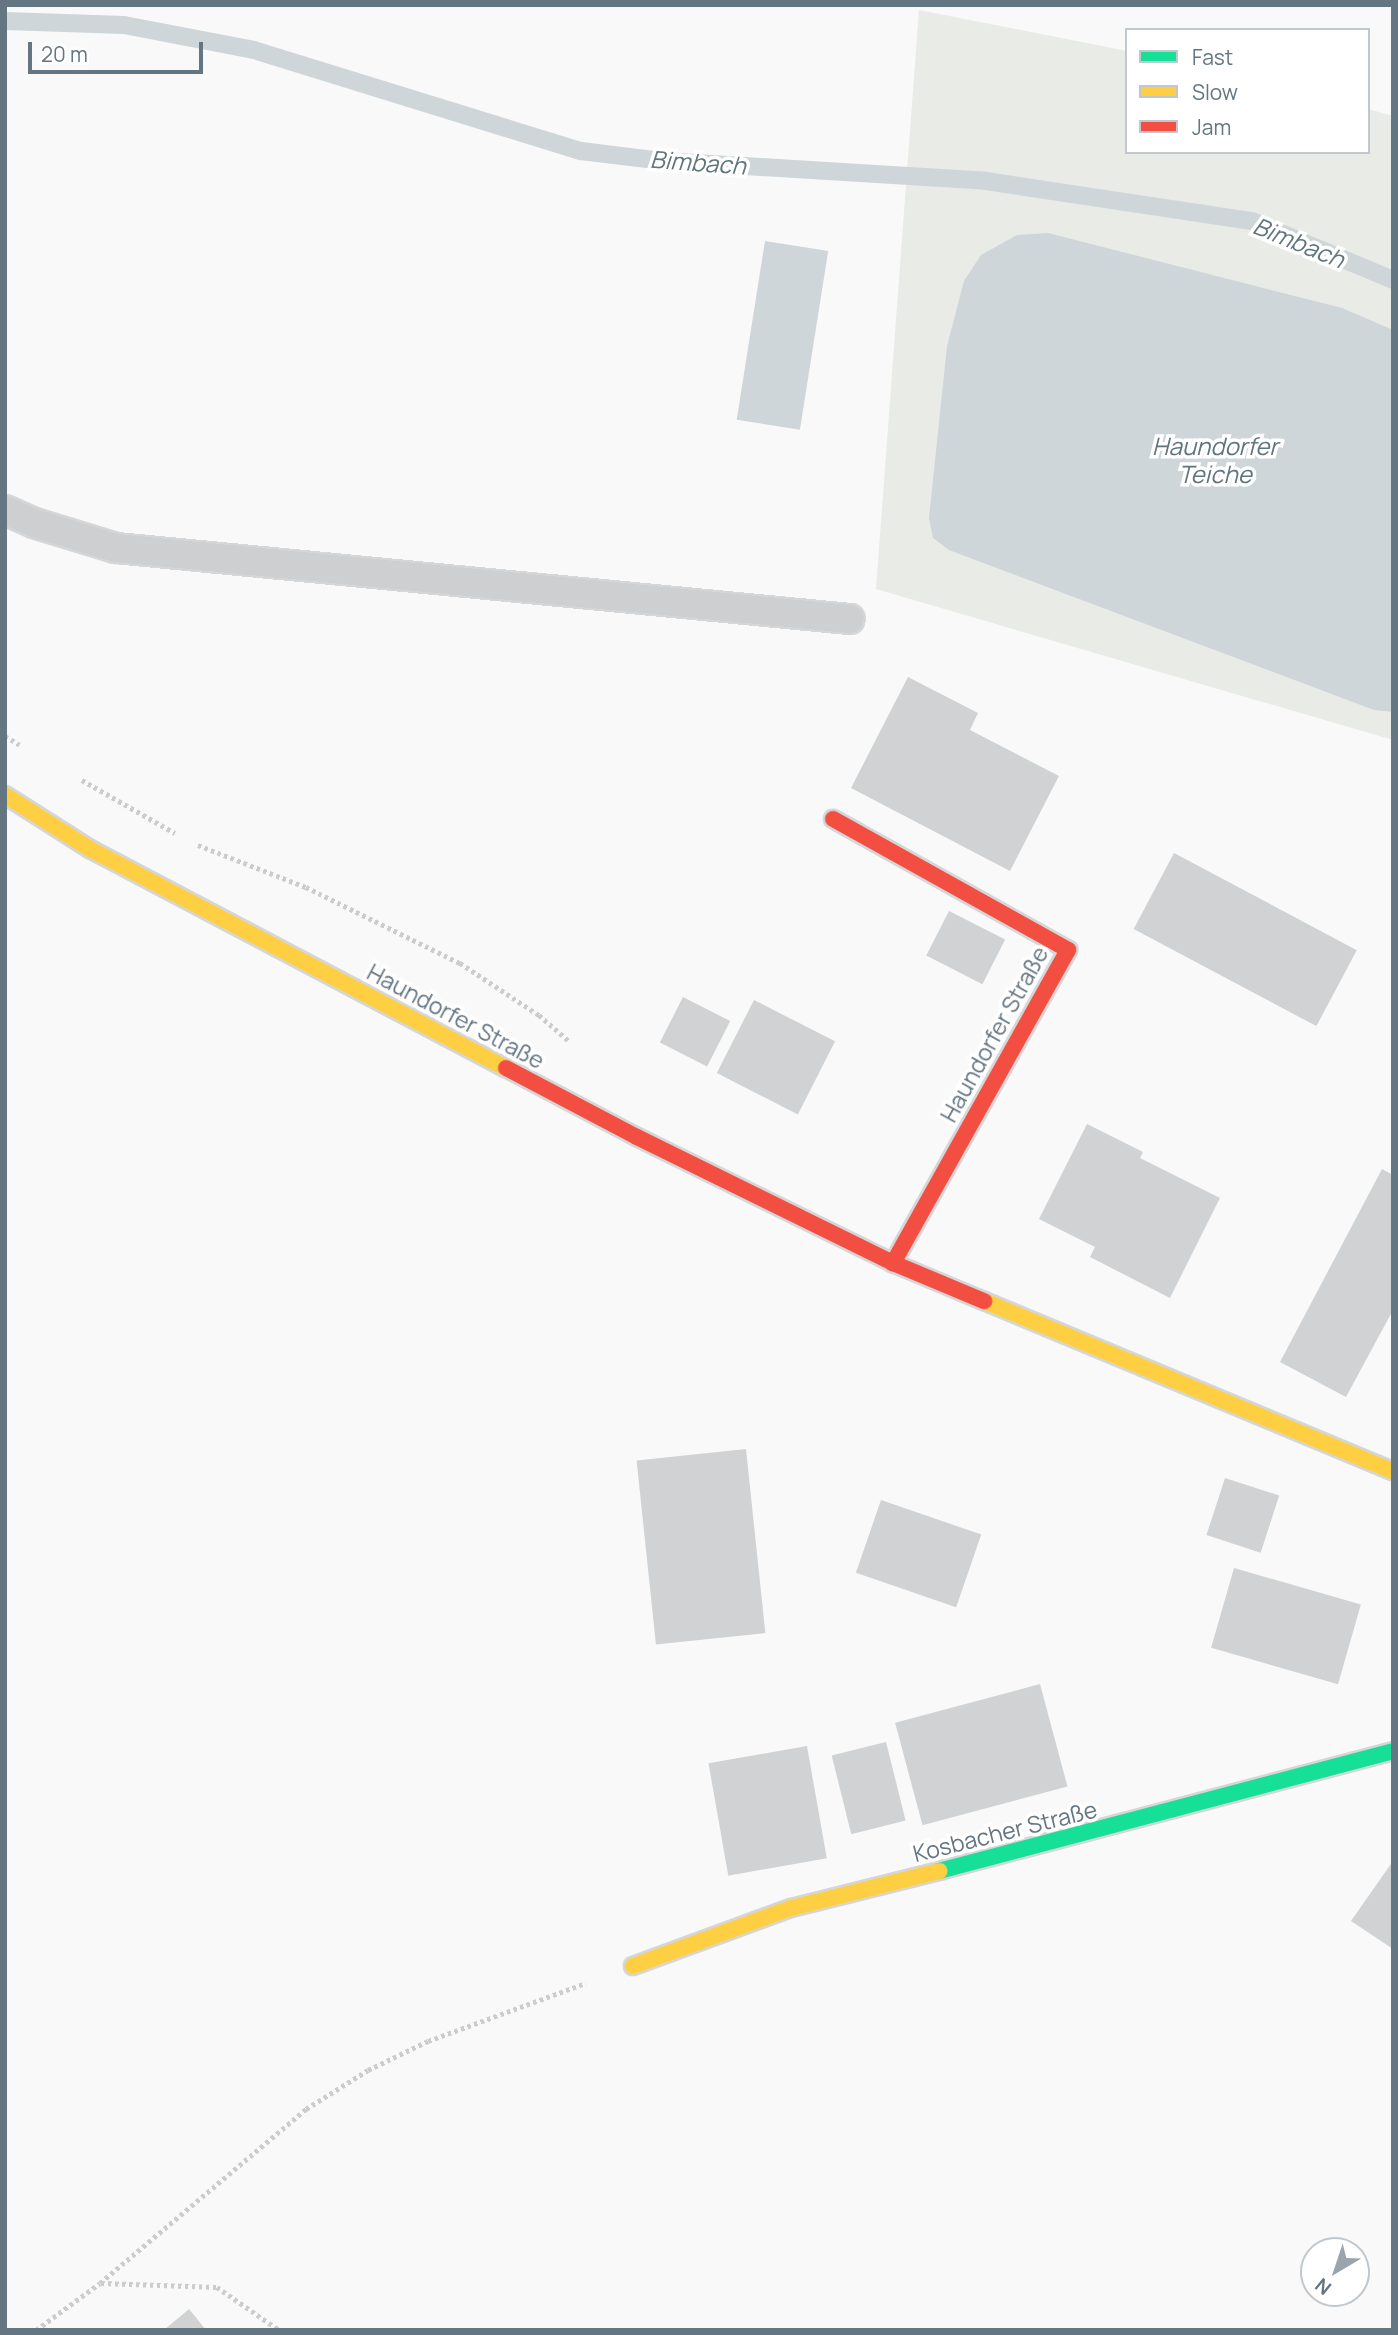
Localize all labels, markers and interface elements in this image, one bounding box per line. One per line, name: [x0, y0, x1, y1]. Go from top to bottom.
scale bar: [32, 28, 206, 72]
legend: [1125, 28, 1370, 154]
text: 20 m: [41, 40, 88, 68]
text: Fast: [1192, 43, 1233, 71]
text: Slow: [1192, 78, 1238, 106]
text: Jam: [1192, 113, 1231, 141]
water label: Bimbach: [649, 144, 747, 180]
water label: Bimbach: [1249, 211, 1349, 273]
water label: Haundorfer Teiche: [1152, 432, 1278, 488]
street label: Haundorfer Straße: [934, 941, 1054, 1127]
street label: Haundorfer Straße: [363, 958, 549, 1074]
street label: Kosbacher Straße: [910, 1795, 1100, 1867]
north arrow: [1300, 2237, 1370, 2307]
text: N: [1310, 2272, 1337, 2301]

